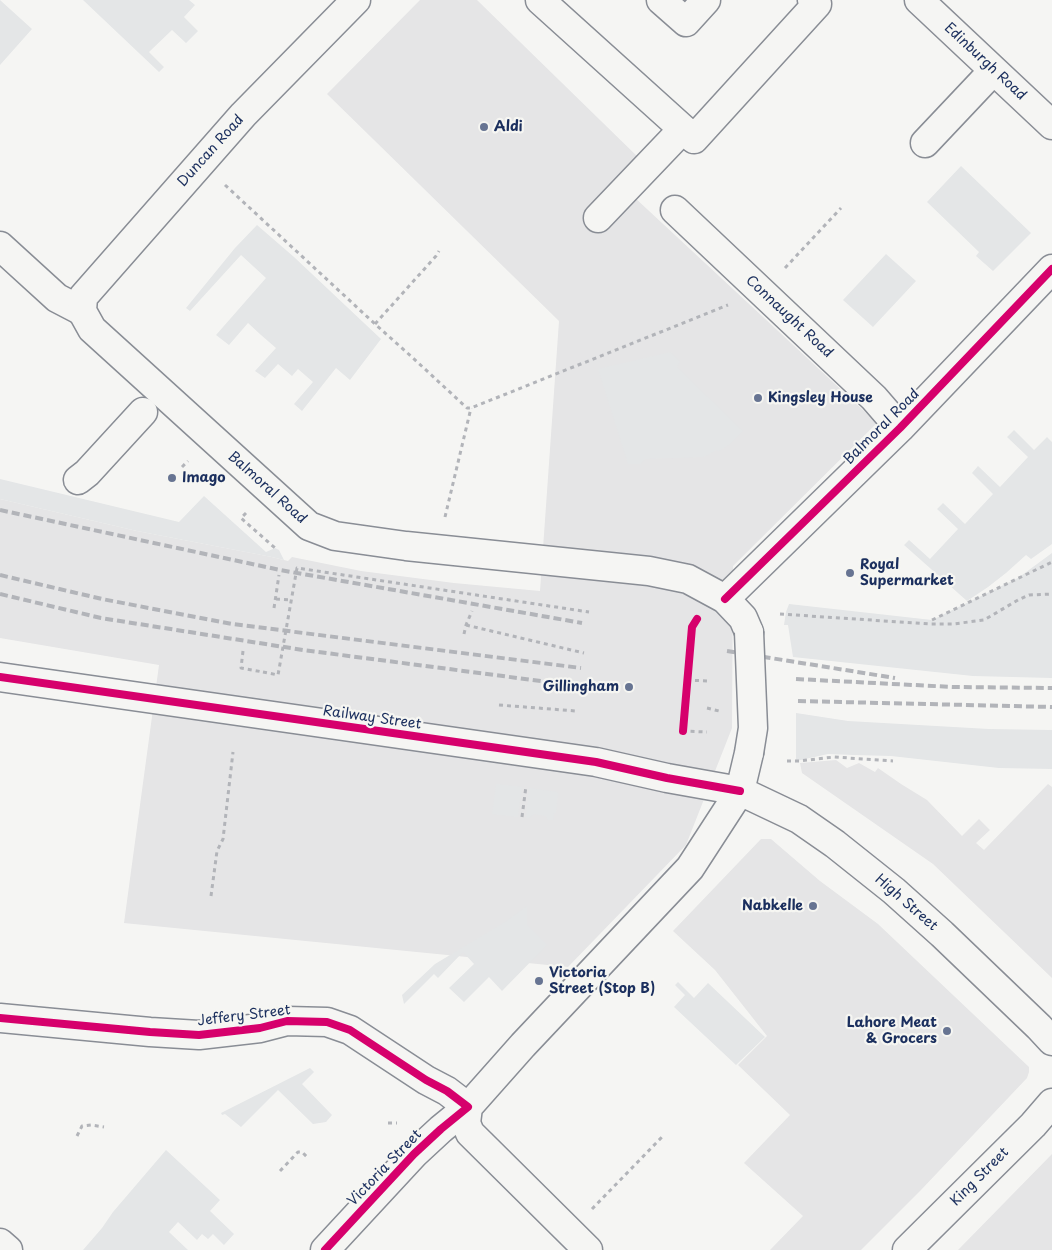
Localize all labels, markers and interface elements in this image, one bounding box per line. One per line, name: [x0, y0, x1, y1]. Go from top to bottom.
street label: Edinburgh Road: [941, 20, 1029, 104]
street label: Duncan Road: [174, 112, 248, 190]
place label: Aldi: [494, 119, 523, 135]
marker: Aldi: [478, 121, 490, 133]
street label: Connaught Road: [742, 272, 836, 362]
street label: Balmoral Road: [841, 386, 923, 468]
place label: Kingsley House: [768, 390, 873, 406]
marker: Kingsley House: [752, 392, 764, 404]
street label: Balmoral Road: [224, 448, 310, 528]
place label: Imago: [182, 470, 226, 486]
marker: Imago: [166, 472, 178, 484]
place label: Royal Supermarket: [860, 557, 954, 590]
marker: Royal Supermarket: [844, 567, 856, 579]
place label: Gillingham: [543, 679, 619, 695]
marker: Gillingham: [623, 681, 635, 693]
street label: Railway Street: [322, 703, 422, 733]
street label: High Street: [871, 871, 941, 935]
place label: Nabkelle: [742, 898, 803, 914]
marker: Nabkelle: [807, 900, 819, 912]
place label: Victoria Street (Stop B): [549, 965, 655, 998]
marker: Victoria Street (Stop B): [533, 975, 545, 987]
street label: Jeffery Street: [196, 1002, 292, 1030]
place label: Lahore Meat & Grocers: [847, 1015, 937, 1048]
marker: Lahore Meat & Grocers: [941, 1025, 953, 1037]
street label: Victoria Street: [344, 1126, 426, 1210]
street label: King Street: [947, 1144, 1013, 1210]

